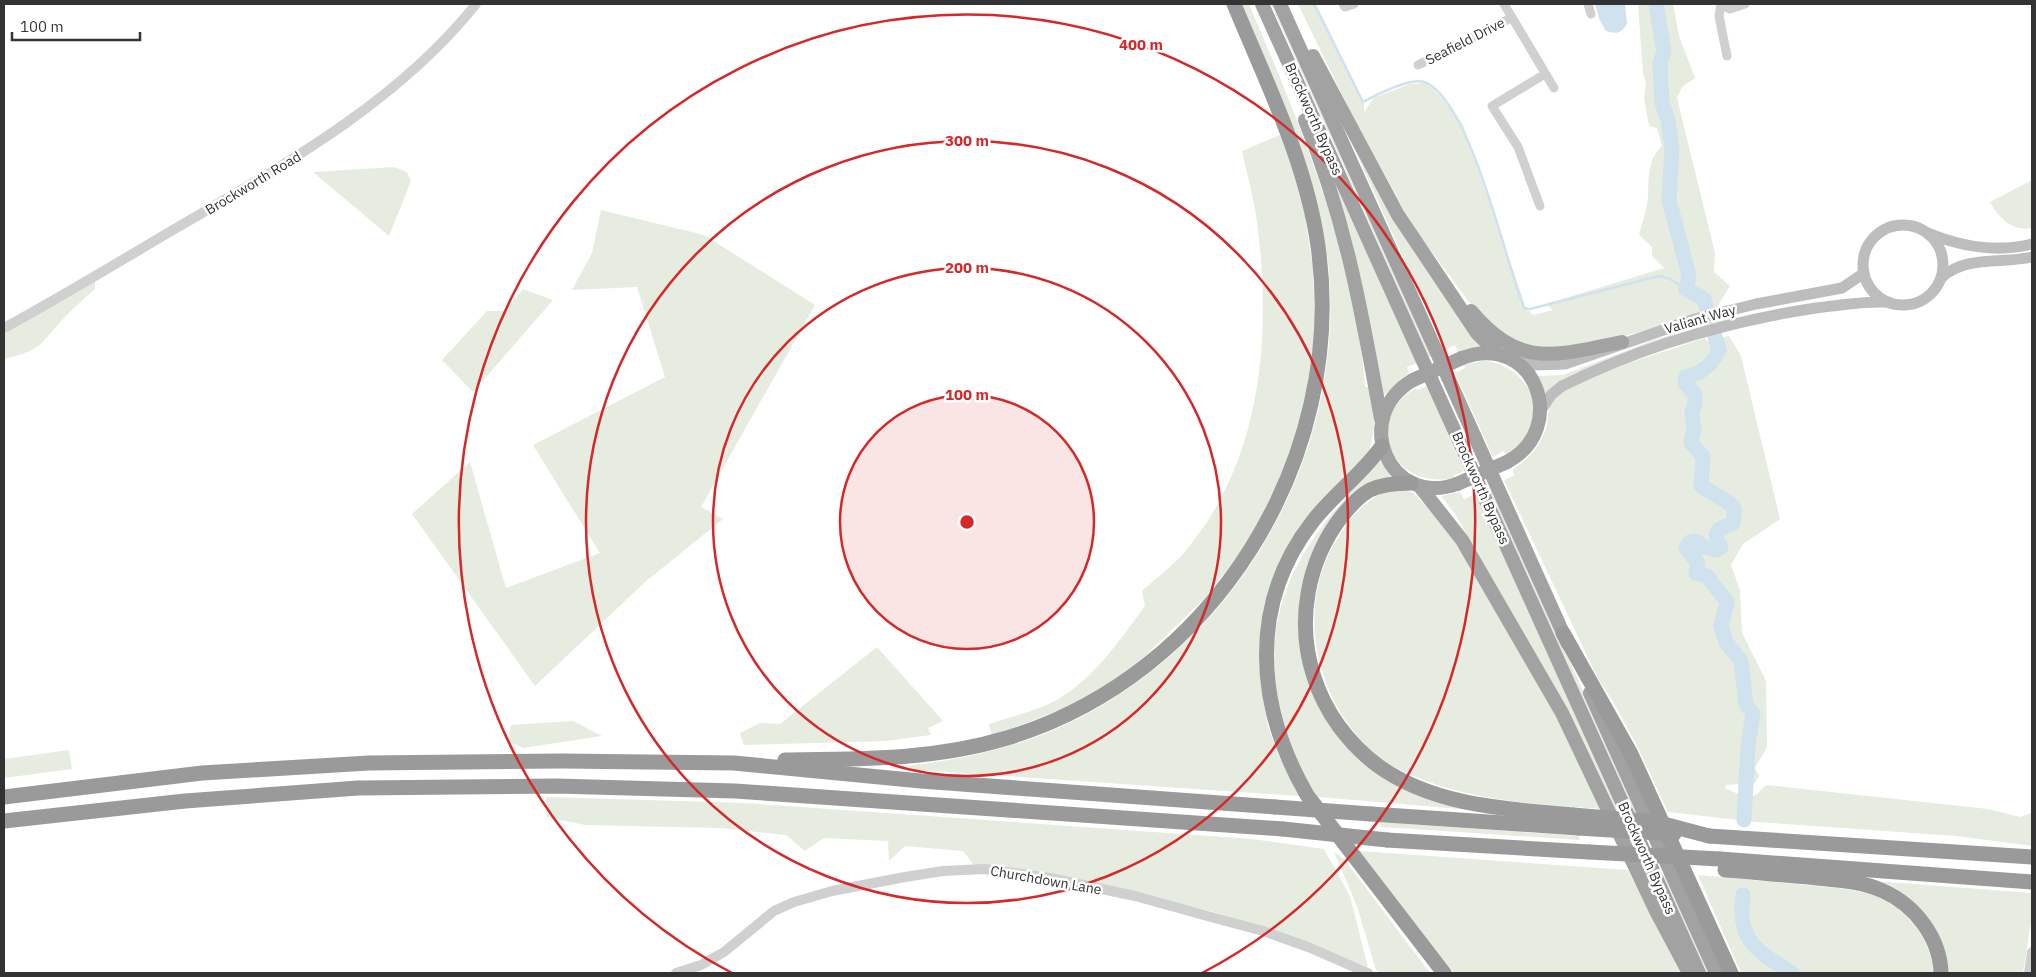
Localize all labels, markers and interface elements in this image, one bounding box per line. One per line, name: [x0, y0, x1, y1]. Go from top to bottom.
scale bar: [12, 10, 140, 42]
street label: Seafield Drive: [1422, 13, 1508, 69]
text: 100 m: [20, 17, 64, 36]
text: 400 m: [1119, 35, 1163, 54]
street label: Brockworth Bypass: [1281, 60, 1347, 178]
text: 300 m: [945, 131, 989, 150]
street label: Brockworth Road: [202, 147, 304, 219]
text: 200 m: [945, 258, 989, 277]
street label: Valiant Way: [1662, 300, 1738, 338]
text: 100 m: [945, 385, 989, 404]
street label: Brockworth Bypass: [1448, 429, 1514, 547]
centre of rings: [958, 513, 976, 531]
street label: Brockworth Bypass: [1614, 799, 1680, 917]
street label: Churchdown Lane: [989, 861, 1103, 899]

